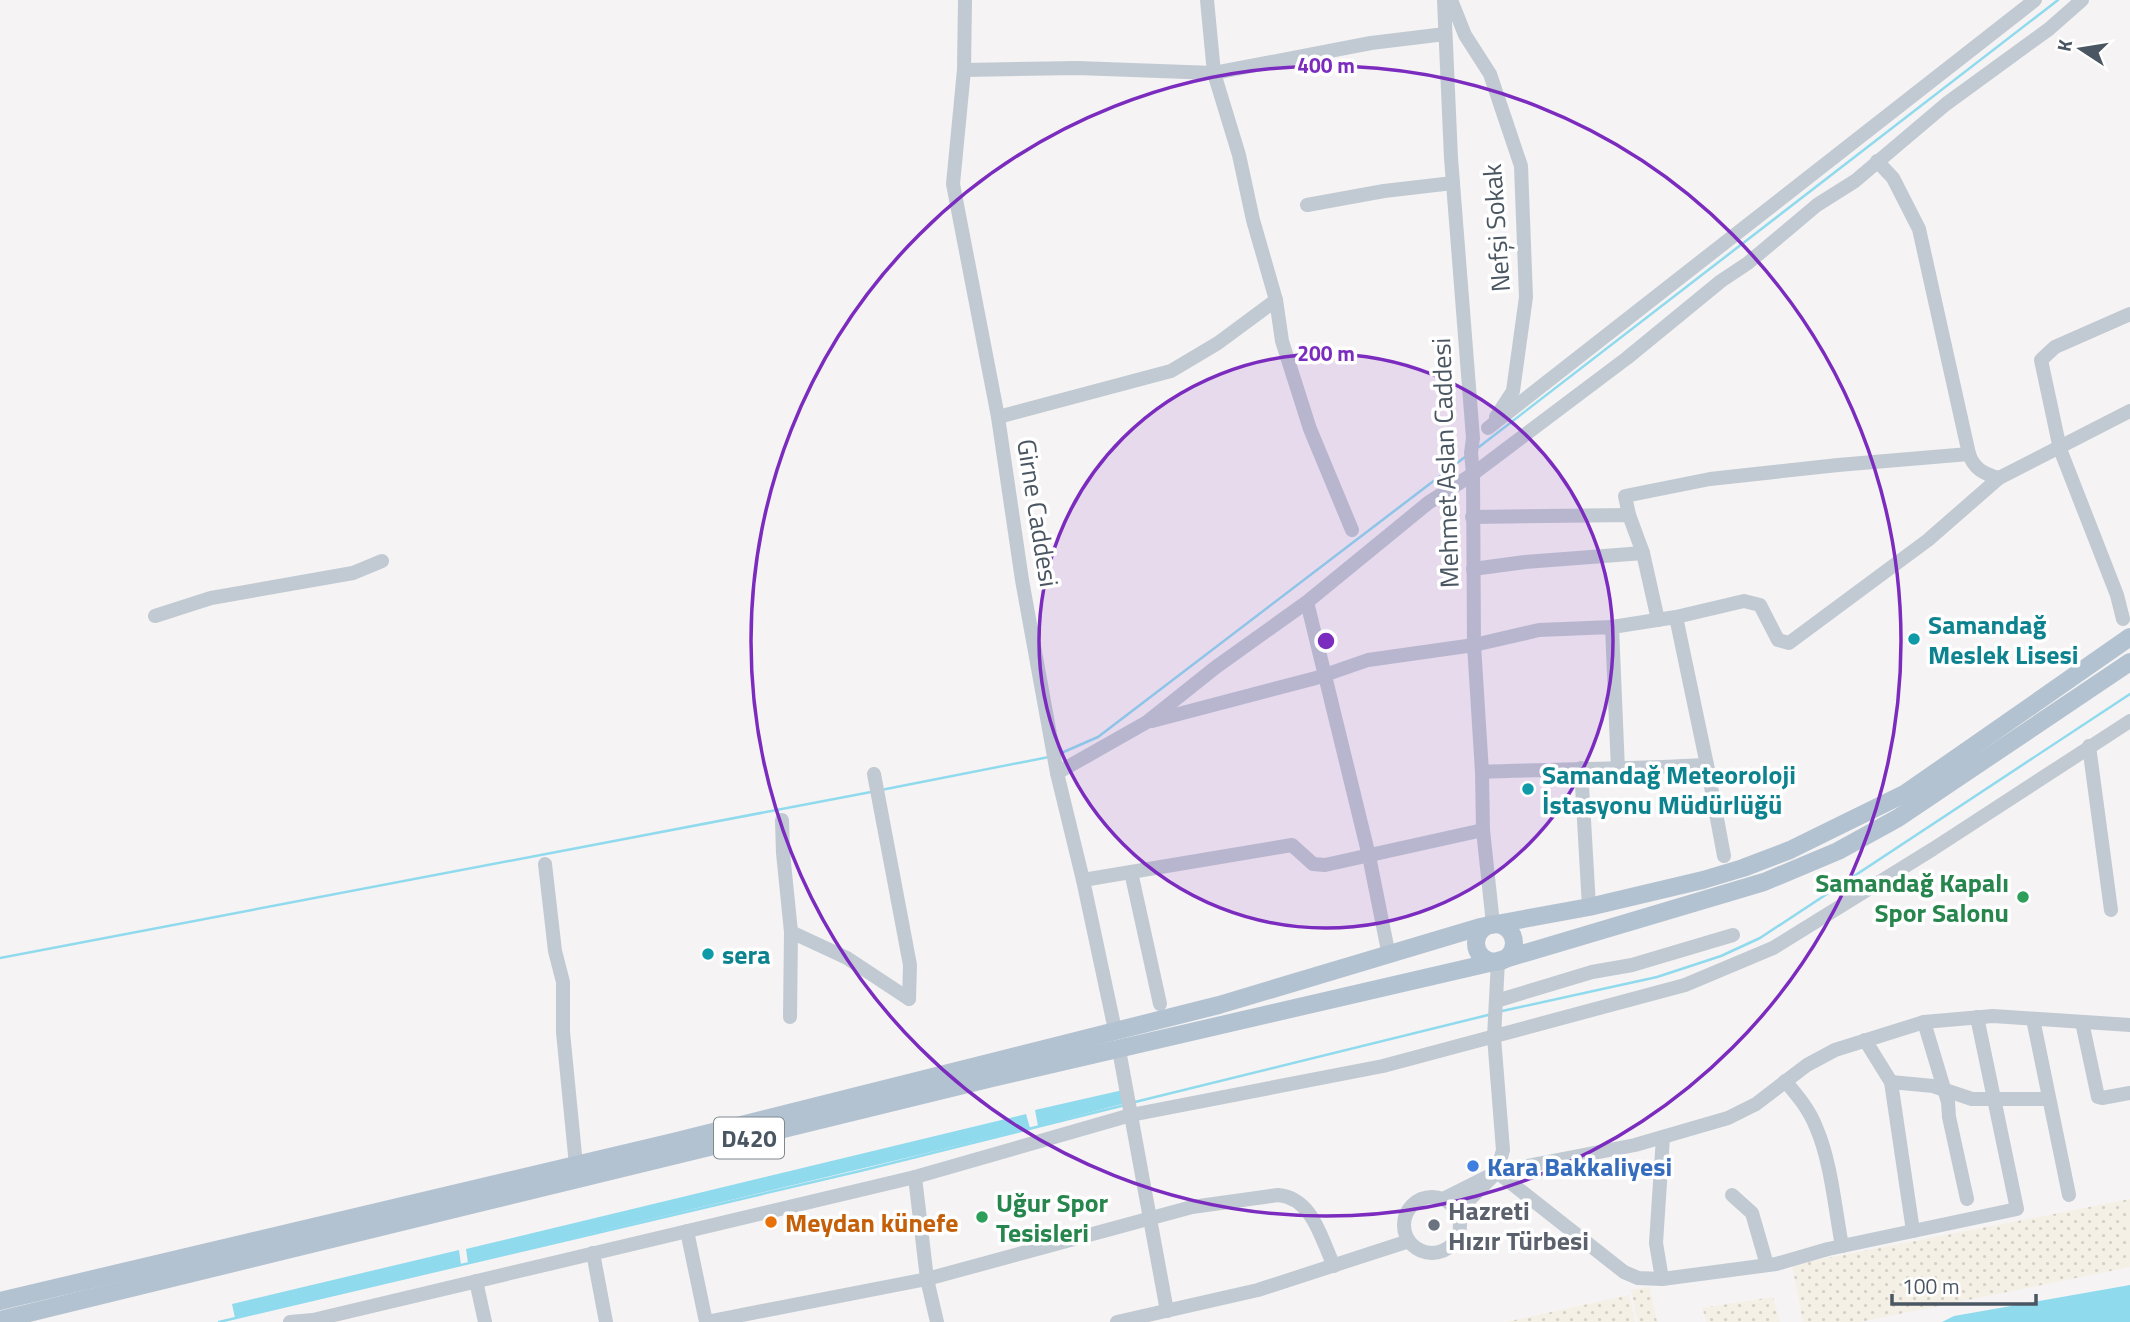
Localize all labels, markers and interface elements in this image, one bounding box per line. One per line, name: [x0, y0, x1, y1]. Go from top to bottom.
north arrow: [2046, 14, 2116, 84]
text: K: [2049, 37, 2079, 54]
text: 400 m: [1297, 49, 1355, 81]
street label: Nefşi Sokak: [1472, 163, 1520, 293]
text: 200 m: [1297, 337, 1355, 369]
street label: Mehmet Aslan Caddesi: [1421, 337, 1469, 589]
street label: Girne Caddesi: [1007, 436, 1069, 590]
place label: Samandağ Meslek Lisesi: [1928, 605, 2079, 674]
centre of rings: [1314, 629, 1338, 653]
marker: Samandağ Meslek Lisesi: [1906, 631, 1922, 647]
place label: Samandağ Meteoroloji İstasyonu Müdürlüğü: [1542, 755, 1796, 824]
marker: Samandağ Meteoroloji İstasyonu Müdürlüğü: [1520, 781, 1536, 797]
place label: Samandağ Kapalı Spor Salonu: [1815, 863, 2009, 932]
marker: Samandağ Kapalı Spor Salonu: [2015, 889, 2031, 905]
place label: sera: [722, 935, 771, 974]
marker: sera: [700, 946, 716, 962]
road number: D420: [714, 1118, 784, 1158]
place label: Kara Bakkaliyesi: [1487, 1147, 1672, 1186]
marker: Kara Bakkaliyesi: [1465, 1158, 1481, 1174]
place label: Uğur Spor Tesisleri: [996, 1183, 1109, 1252]
place label: Hazreti Hızır Türbesi: [1448, 1191, 1589, 1260]
place label: Meydan künefe: [785, 1203, 959, 1242]
marker: Uğur Spor Tesisleri: [974, 1209, 990, 1225]
marker: Meydan künefe: [763, 1214, 779, 1230]
marker: Hazreti Hızır Türbesi: [1426, 1217, 1442, 1233]
scale bar: [1892, 1262, 2036, 1306]
text: 100 m: [1902, 1270, 1959, 1302]

